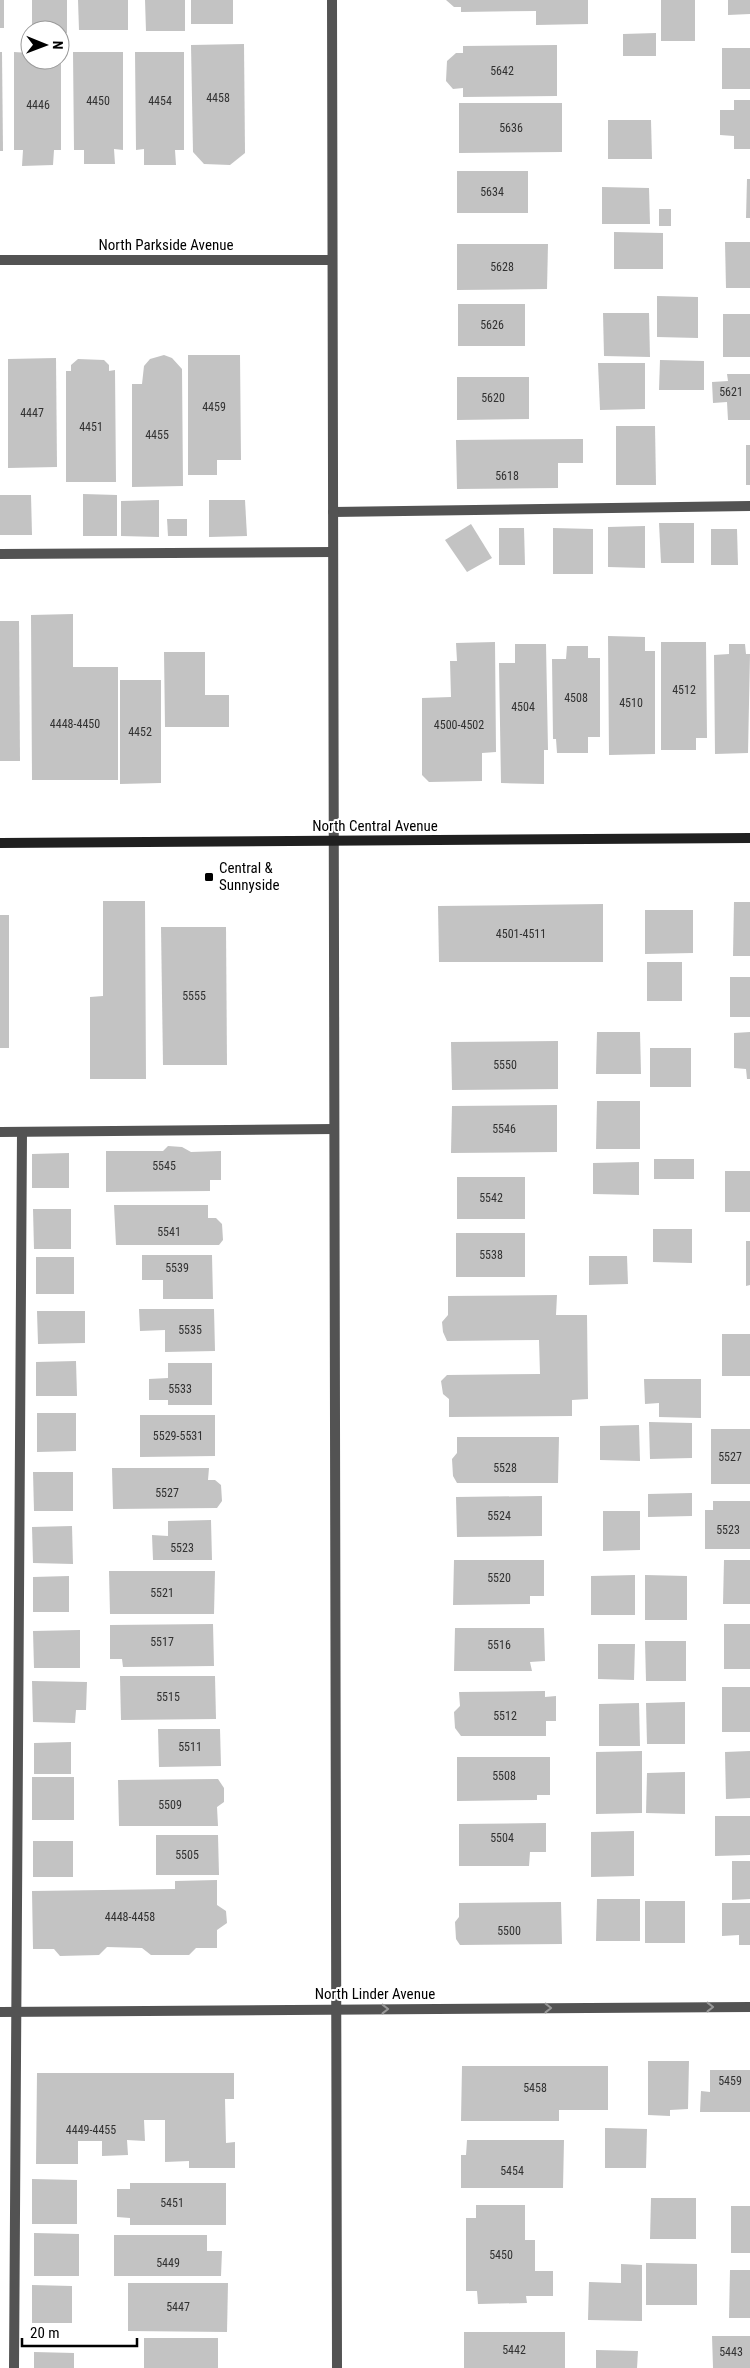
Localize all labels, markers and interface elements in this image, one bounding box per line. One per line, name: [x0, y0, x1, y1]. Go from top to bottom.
north arrow: [20, 20, 70, 70]
text: N: [50, 41, 66, 50]
house number: 5642: [490, 64, 514, 78]
house number: 4458: [206, 91, 230, 105]
house number: 4450: [86, 94, 110, 108]
house number: 4454: [148, 94, 172, 108]
house number: 4446: [26, 98, 50, 112]
house number: 5636: [499, 121, 523, 135]
house number: 5634: [480, 185, 504, 199]
street label: North Parkside Avenue: [98, 236, 234, 254]
house number: 5628: [490, 260, 514, 274]
house number: 5626: [480, 318, 504, 332]
house number: 5621: [719, 385, 743, 399]
house number: 5620: [481, 391, 505, 405]
house number: 4459: [202, 400, 226, 414]
house number: 4447: [20, 406, 44, 420]
house number: 4451: [79, 420, 103, 434]
house number: 4455: [145, 428, 169, 442]
house number: 5618: [495, 469, 519, 483]
house number: 4512: [672, 683, 696, 697]
house number: 4508: [564, 691, 588, 705]
house number: 4510: [619, 696, 643, 710]
house number: 4504: [511, 700, 535, 714]
house number: 4448-4450: [50, 717, 100, 731]
house number: 4500-4502: [434, 718, 484, 732]
house number: 4452: [128, 725, 152, 739]
street label: North Central Avenue: [312, 817, 438, 835]
place label: Central & Sunnyside: [219, 859, 280, 894]
marker: Central & Sunnyside: [203, 871, 215, 883]
house number: 4501-4511: [496, 927, 546, 941]
house number: 5555: [182, 989, 206, 1003]
house number: 5550: [493, 1058, 517, 1072]
house number: 5546: [492, 1122, 516, 1136]
house number: 5545: [152, 1159, 176, 1173]
house number: 5542: [479, 1191, 503, 1205]
house number: 5541: [157, 1225, 181, 1239]
house number: 5538: [479, 1248, 503, 1262]
house number: 5539: [165, 1261, 189, 1275]
house number: 5535: [178, 1323, 202, 1337]
house number: 5533: [168, 1382, 192, 1396]
house number: 5529-5531: [153, 1429, 203, 1443]
house number: 5527: [718, 1450, 742, 1464]
house number: 5528: [493, 1461, 517, 1475]
house number: 5527: [155, 1486, 179, 1500]
house number: 5524: [487, 1509, 511, 1523]
house number: 5523: [716, 1523, 740, 1537]
house number: 5523: [170, 1541, 194, 1555]
house number: 5520: [487, 1571, 511, 1585]
house number: 5521: [150, 1586, 174, 1600]
house number: 5517: [150, 1635, 174, 1649]
house number: 5516: [487, 1638, 511, 1652]
house number: 5515: [156, 1690, 180, 1704]
house number: 5512: [493, 1709, 517, 1723]
house number: 5511: [178, 1740, 202, 1754]
house number: 5508: [492, 1769, 516, 1783]
house number: 5509: [158, 1798, 182, 1812]
house number: 5504: [490, 1831, 514, 1845]
house number: 5505: [175, 1848, 199, 1862]
house number: 4448-4458: [105, 1910, 155, 1924]
house number: 5500: [497, 1924, 521, 1938]
street label: North Linder Avenue: [315, 1985, 435, 2003]
one-way arrow: [706, 2002, 714, 2012]
one-way arrow: [544, 2003, 552, 2013]
one-way arrow: [382, 2004, 389, 2014]
house number: 5459: [718, 2074, 742, 2088]
house number: 5458: [523, 2081, 547, 2095]
house number: 4449-4455: [66, 2123, 116, 2137]
house number: 5454: [500, 2164, 524, 2178]
house number: 5451: [160, 2196, 184, 2210]
house number: 5450: [489, 2248, 513, 2262]
house number: 5449: [156, 2256, 180, 2270]
house number: 5447: [166, 2300, 190, 2314]
scale bar: [22, 2316, 138, 2348]
text: 20 m: [30, 2324, 60, 2342]
house number: 5442: [502, 2343, 526, 2357]
house number: 5443: [719, 2345, 743, 2359]

